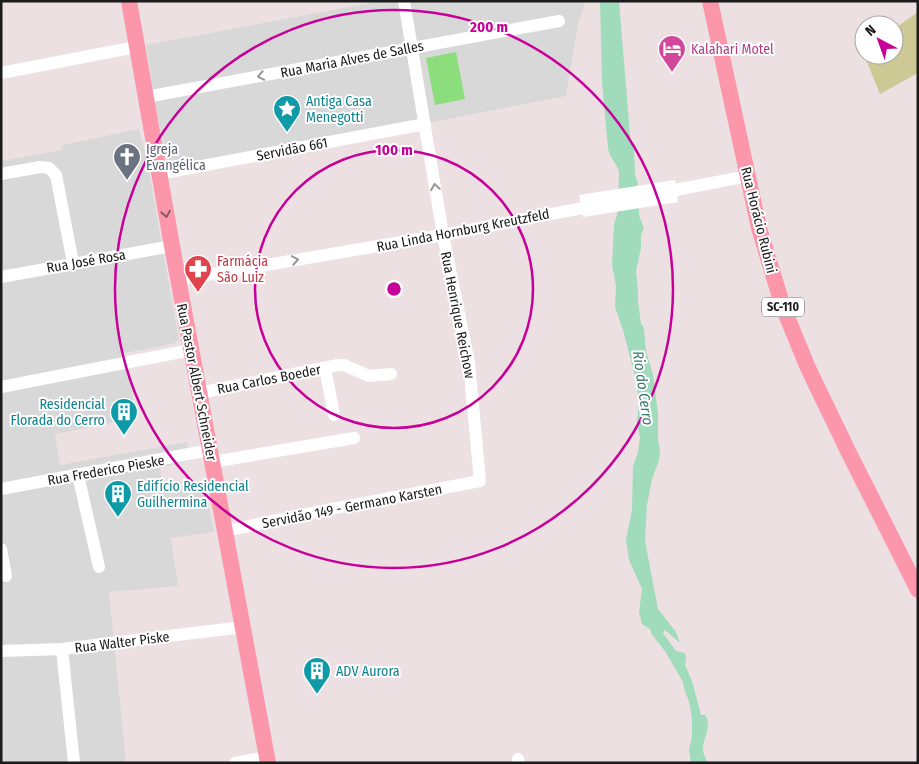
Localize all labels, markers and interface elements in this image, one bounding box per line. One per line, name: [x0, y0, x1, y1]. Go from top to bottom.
north arrow: [854, 15, 904, 65]
text: 200 m: [469, 18, 508, 36]
text: N: [862, 21, 880, 40]
hotel icon: Kalahari Motel: [657, 34, 687, 73]
street label: Rua Maria Alves de Salles: [279, 37, 425, 82]
place label: Kalahari Motel: [691, 41, 774, 58]
one-way arrow: [256, 70, 265, 80]
place label: Antiga Casa Menegotti: [306, 93, 372, 126]
place icon: Antiga Casa Menegotti: [272, 94, 302, 133]
street label: Servidão 661: [255, 134, 329, 165]
place label: Igreja Evangélica: [146, 141, 206, 174]
text: 100 m: [375, 141, 413, 159]
church icon: Igreja Evangélica: [112, 142, 142, 181]
street label: Rua Horácio Rubini: [737, 165, 780, 275]
one-way arrow: [430, 183, 441, 191]
street label: Rua Linda Hornburg Kreutzfeld: [375, 205, 551, 256]
one-way arrow: [160, 210, 170, 219]
street label: Rua José Rosa: [45, 246, 127, 277]
street label: Rua Henrique Reichow: [437, 250, 478, 380]
place label: Farmácia São Luiz: [217, 253, 268, 286]
pharmacy icon: Farmácia São Luiz: [183, 254, 213, 293]
one-way arrow: [291, 256, 300, 266]
centre of rings: [385, 280, 403, 298]
road number: SC-110: [762, 298, 804, 316]
street label: Rua Pastor Albert Schneider: [173, 302, 220, 462]
water label: Rio do Cerro: [629, 350, 657, 426]
street label: Rua Carlos Boeder: [216, 361, 323, 398]
place label: Residencial Florada do Cerro: [10, 396, 105, 429]
building icon: Residencial Florada do Cerro: [109, 397, 139, 436]
street label: Rua Frederico Pieske: [46, 452, 166, 489]
place label: Edifício Residencial Guilhermina: [137, 478, 249, 511]
building icon: Edifício Residencial Guilhermina: [103, 479, 133, 518]
street label: Servidão 149 - Germano Karsten: [261, 481, 444, 532]
street label: Rua Walter Piske: [74, 628, 170, 657]
building icon: ADV Aurora: [302, 656, 332, 695]
place label: ADV Aurora: [336, 663, 400, 680]

